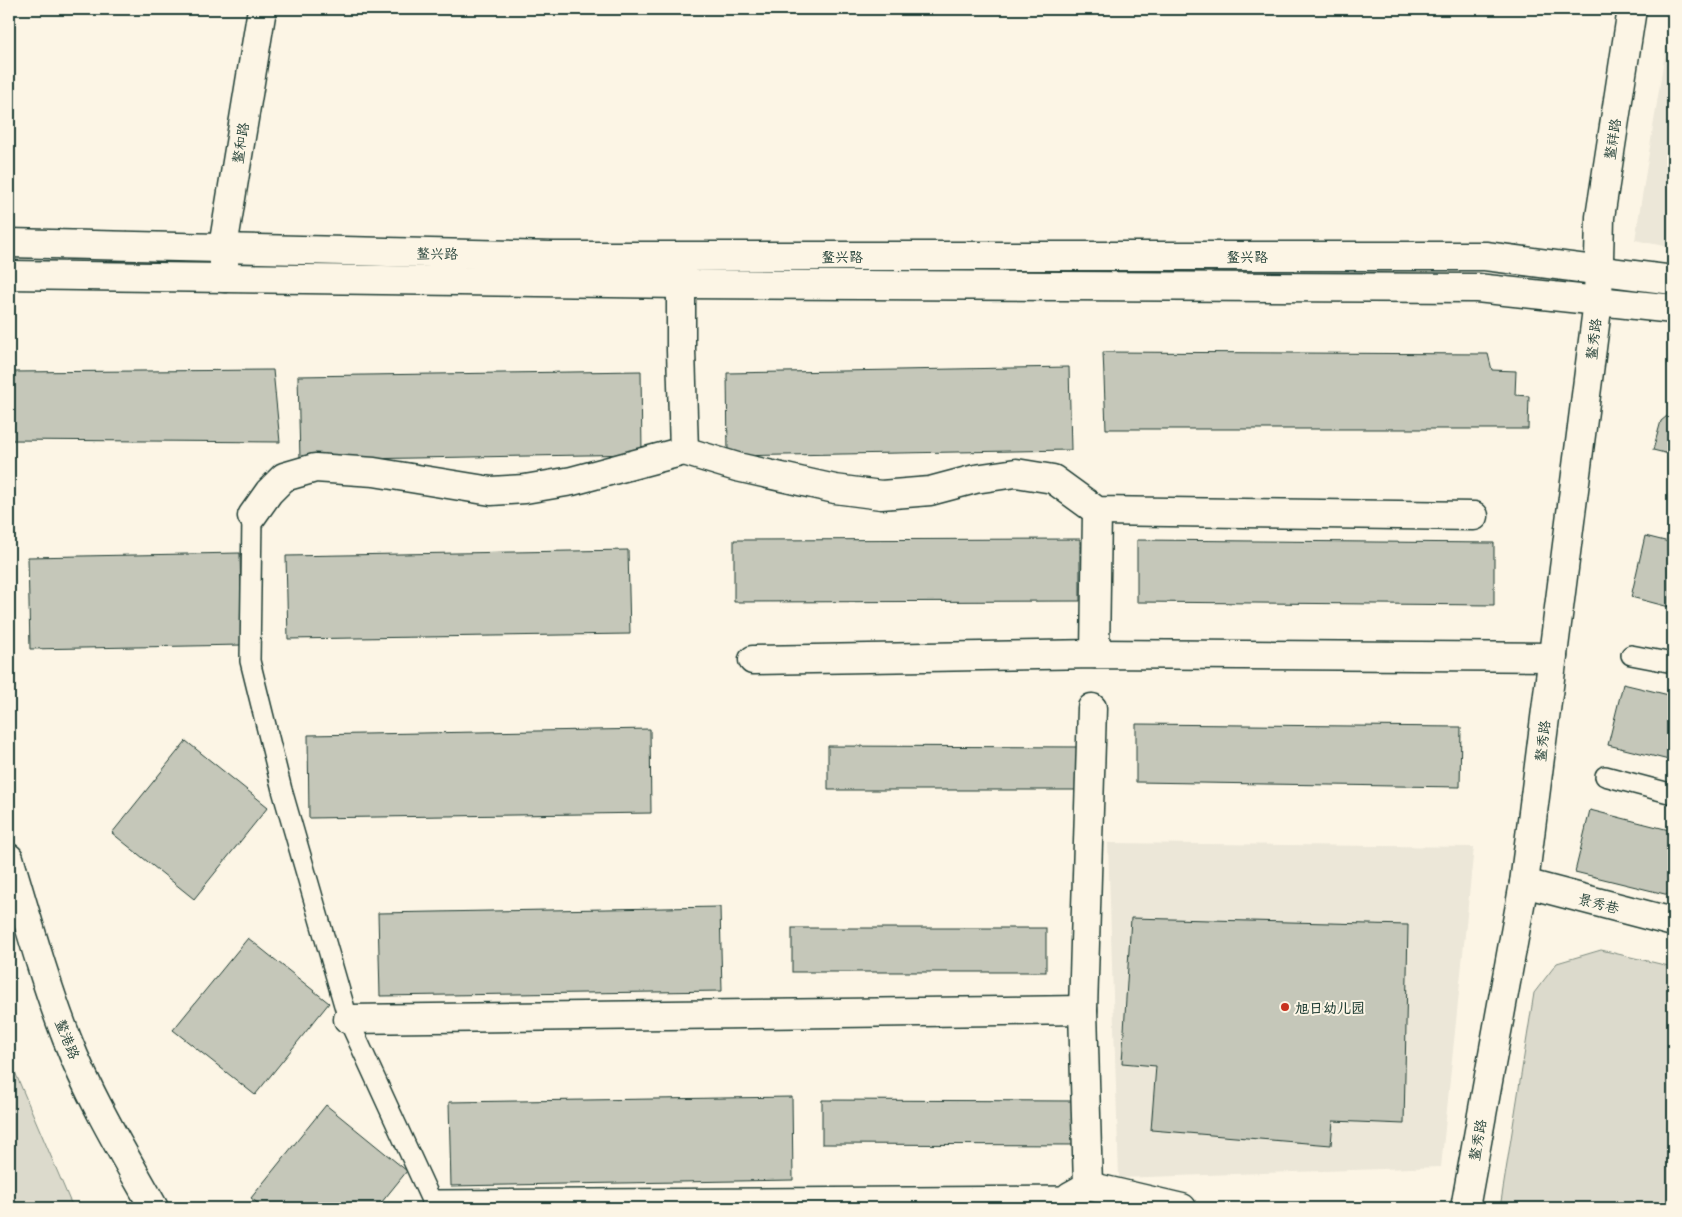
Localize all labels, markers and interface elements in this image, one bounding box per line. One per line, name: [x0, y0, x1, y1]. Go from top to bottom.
street label: 鳌祥路: [1598, 117, 1626, 161]
street label: 鳌和路: [226, 121, 254, 165]
street label: 鳌兴路: [416, 242, 458, 264]
street label: 鳌兴路: [821, 246, 863, 267]
street label: 鳌兴路: [1226, 246, 1268, 267]
street label: 鳌秀路: [1580, 317, 1606, 361]
street label: 鳌秀路: [1529, 719, 1555, 763]
street label: 景秀巷: [1576, 887, 1623, 919]
place label: 旭日幼儿园: [1295, 997, 1365, 1018]
marker: 旭日幼儿园: [1279, 1001, 1291, 1013]
street label: 鳌港路: [50, 1016, 86, 1062]
street label: 鳌秀路: [1463, 1117, 1491, 1163]

